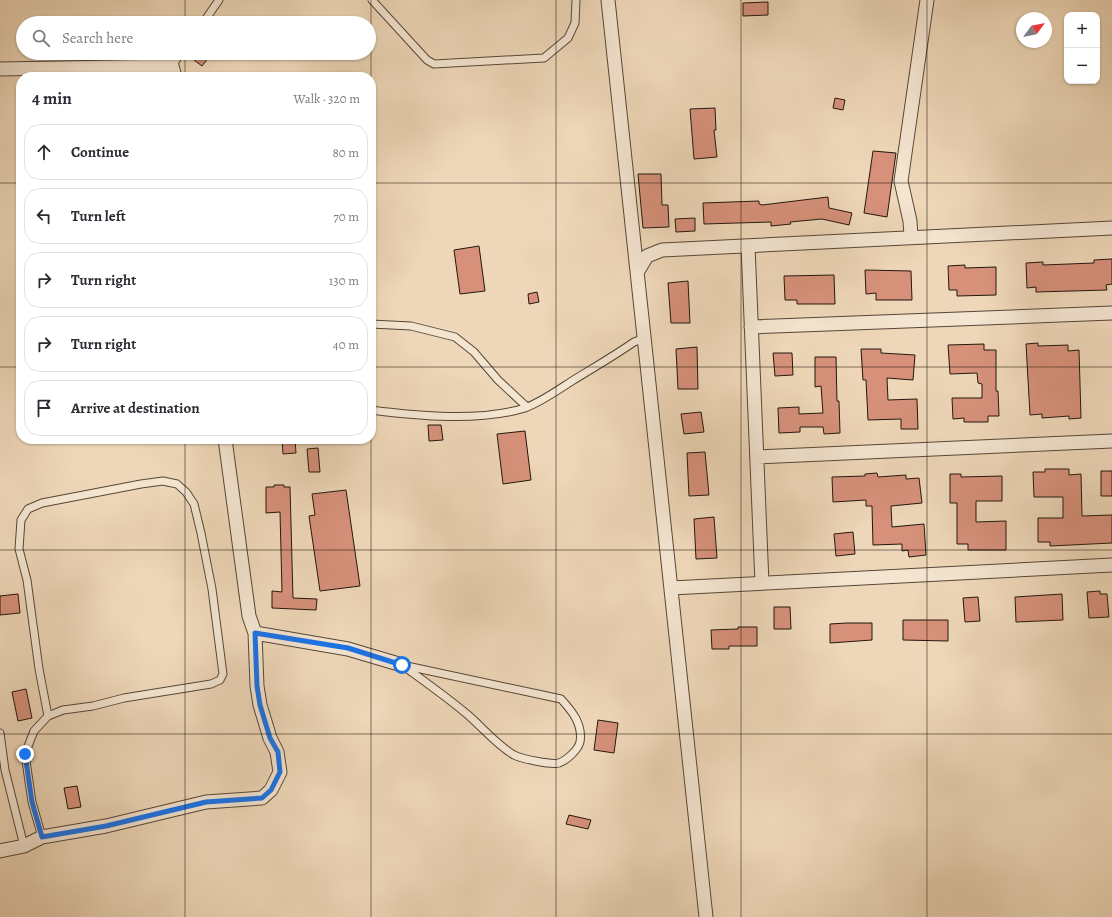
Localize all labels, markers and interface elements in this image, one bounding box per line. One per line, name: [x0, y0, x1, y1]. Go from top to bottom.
north arrow: [1016, 12, 1052, 48]
map controls: [1064, 12, 1100, 84]
button: +: [1064, 12, 1100, 48]
search box: [16, 16, 376, 60]
icon: search: [30, 27, 52, 49]
text: Search here: [62, 28, 133, 48]
button: −: [1064, 48, 1100, 84]
text: 4 min: [32, 87, 72, 110]
text: Walk · 320 m: [294, 90, 360, 107]
icon: ahead: [33, 141, 55, 163]
text: Continue: [71, 142, 129, 162]
text: 80 m: [332, 144, 359, 161]
icon: left: [33, 205, 55, 227]
text: Turn left: [71, 206, 126, 226]
text: 70 m: [333, 208, 359, 225]
icon: right: [33, 269, 55, 291]
text: Turn right: [71, 270, 136, 290]
text: 130 m: [329, 272, 359, 289]
icon: right: [33, 333, 55, 355]
text: Turn right: [71, 334, 136, 354]
text: 40 m: [333, 336, 359, 353]
icon: arrive: [33, 397, 55, 419]
text: Arrive at destination: [71, 398, 200, 418]
route start: [393, 656, 411, 674]
route end: [16, 745, 34, 763]

